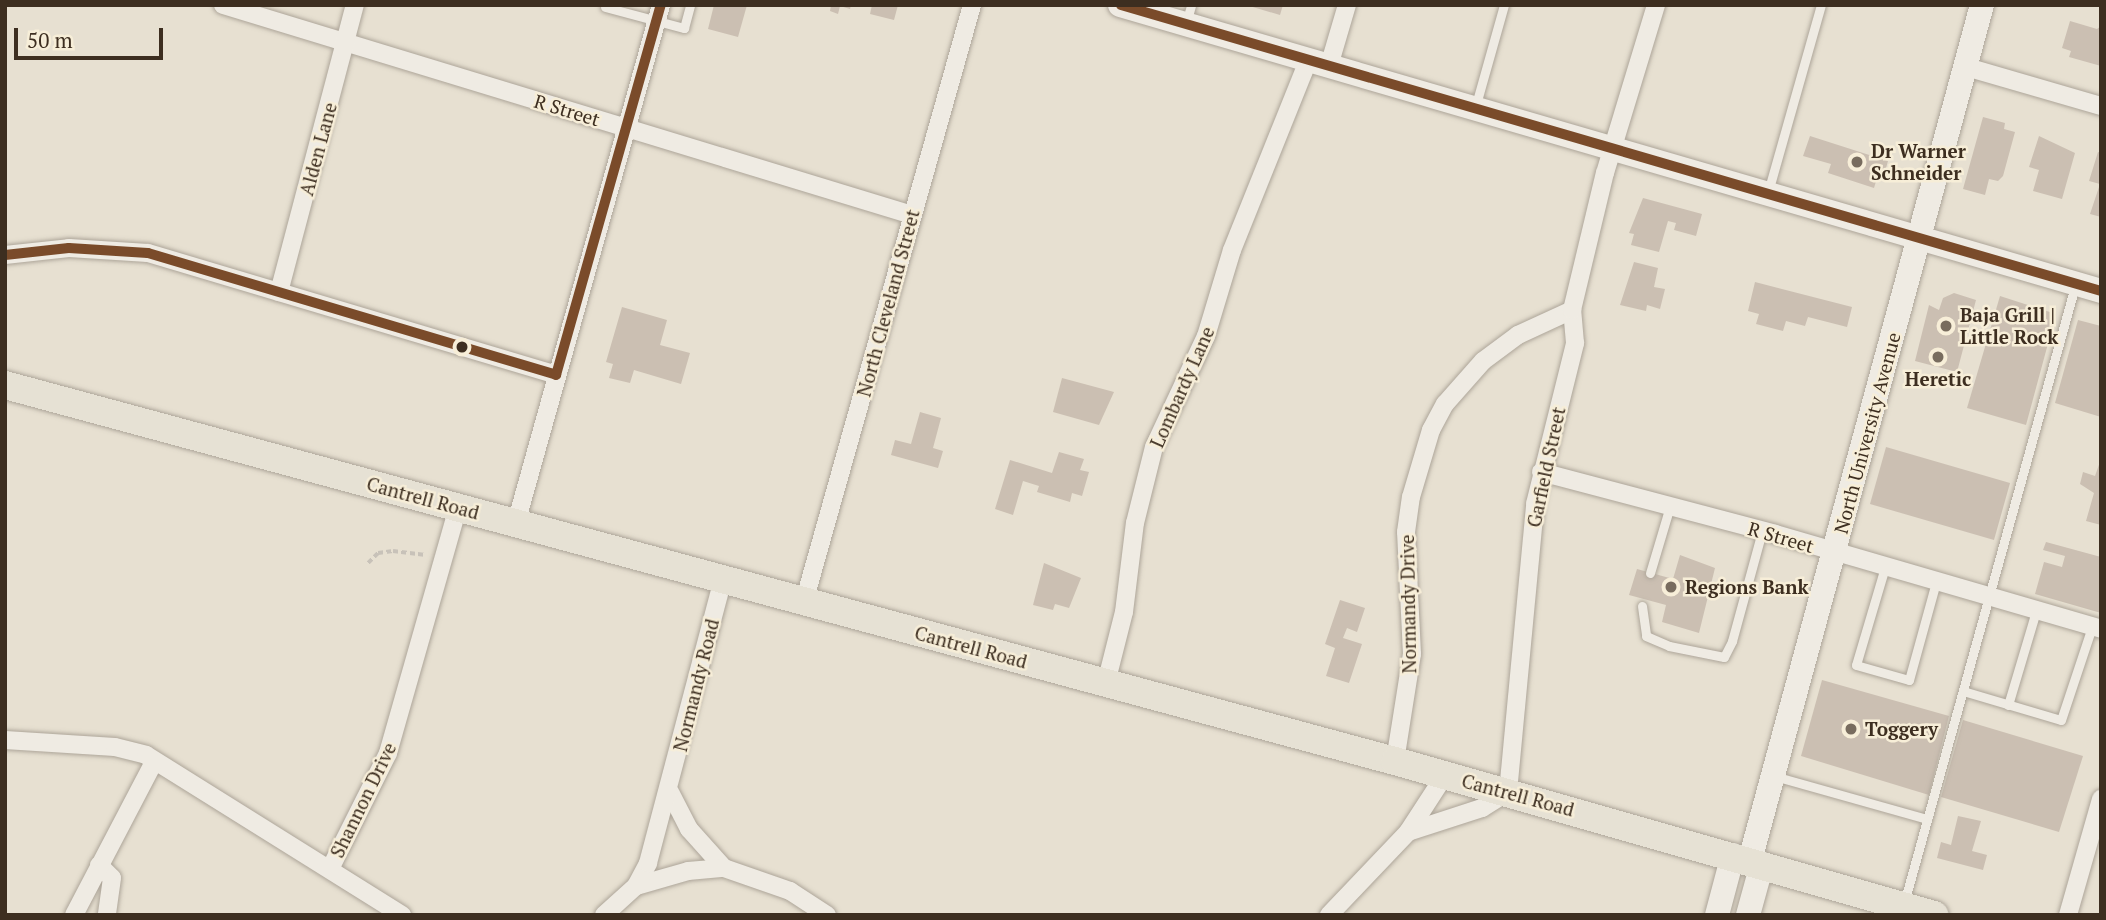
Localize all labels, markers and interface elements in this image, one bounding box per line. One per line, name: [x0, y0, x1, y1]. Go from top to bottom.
scale bar: [18, 14, 166, 58]
text: 50 m: [27, 26, 73, 54]
street label: R Street: [531, 89, 603, 131]
street label: Alden Lane: [295, 100, 341, 198]
place label: Dr Warner Schneider: [1871, 140, 1966, 184]
marker: Dr Warner Schneider: [1849, 154, 1865, 170]
street label: North Cleveland Street: [852, 207, 924, 399]
place label: Baja Grill | Little Rock: [1960, 304, 2058, 348]
marker: Baja Grill | Little Rock: [1938, 318, 1954, 334]
street label: Lombardy Lane: [1145, 323, 1219, 451]
street label: North University Avenue: [1829, 330, 1905, 536]
unlabelled marker: [455, 340, 469, 354]
marker: Heretic: [1930, 349, 1946, 365]
place label: Heretic: [1905, 368, 1971, 390]
street label: Garfield Street: [1522, 405, 1570, 529]
street label: Cantrell Road: [364, 472, 482, 524]
street label: R Street: [1745, 517, 1817, 557]
street label: Normandy Drive: [1395, 534, 1421, 674]
place label: Regions Bank: [1685, 576, 1808, 598]
marker: Regions Bank: [1663, 579, 1679, 595]
street label: Normandy Road: [668, 616, 724, 754]
street label: Cantrell Road: [912, 621, 1030, 673]
place label: Toggery: [1865, 718, 1938, 740]
marker: Toggery: [1843, 721, 1859, 737]
street label: Shannon Drive: [325, 739, 401, 861]
street label: Cantrell Road: [1459, 769, 1577, 821]

